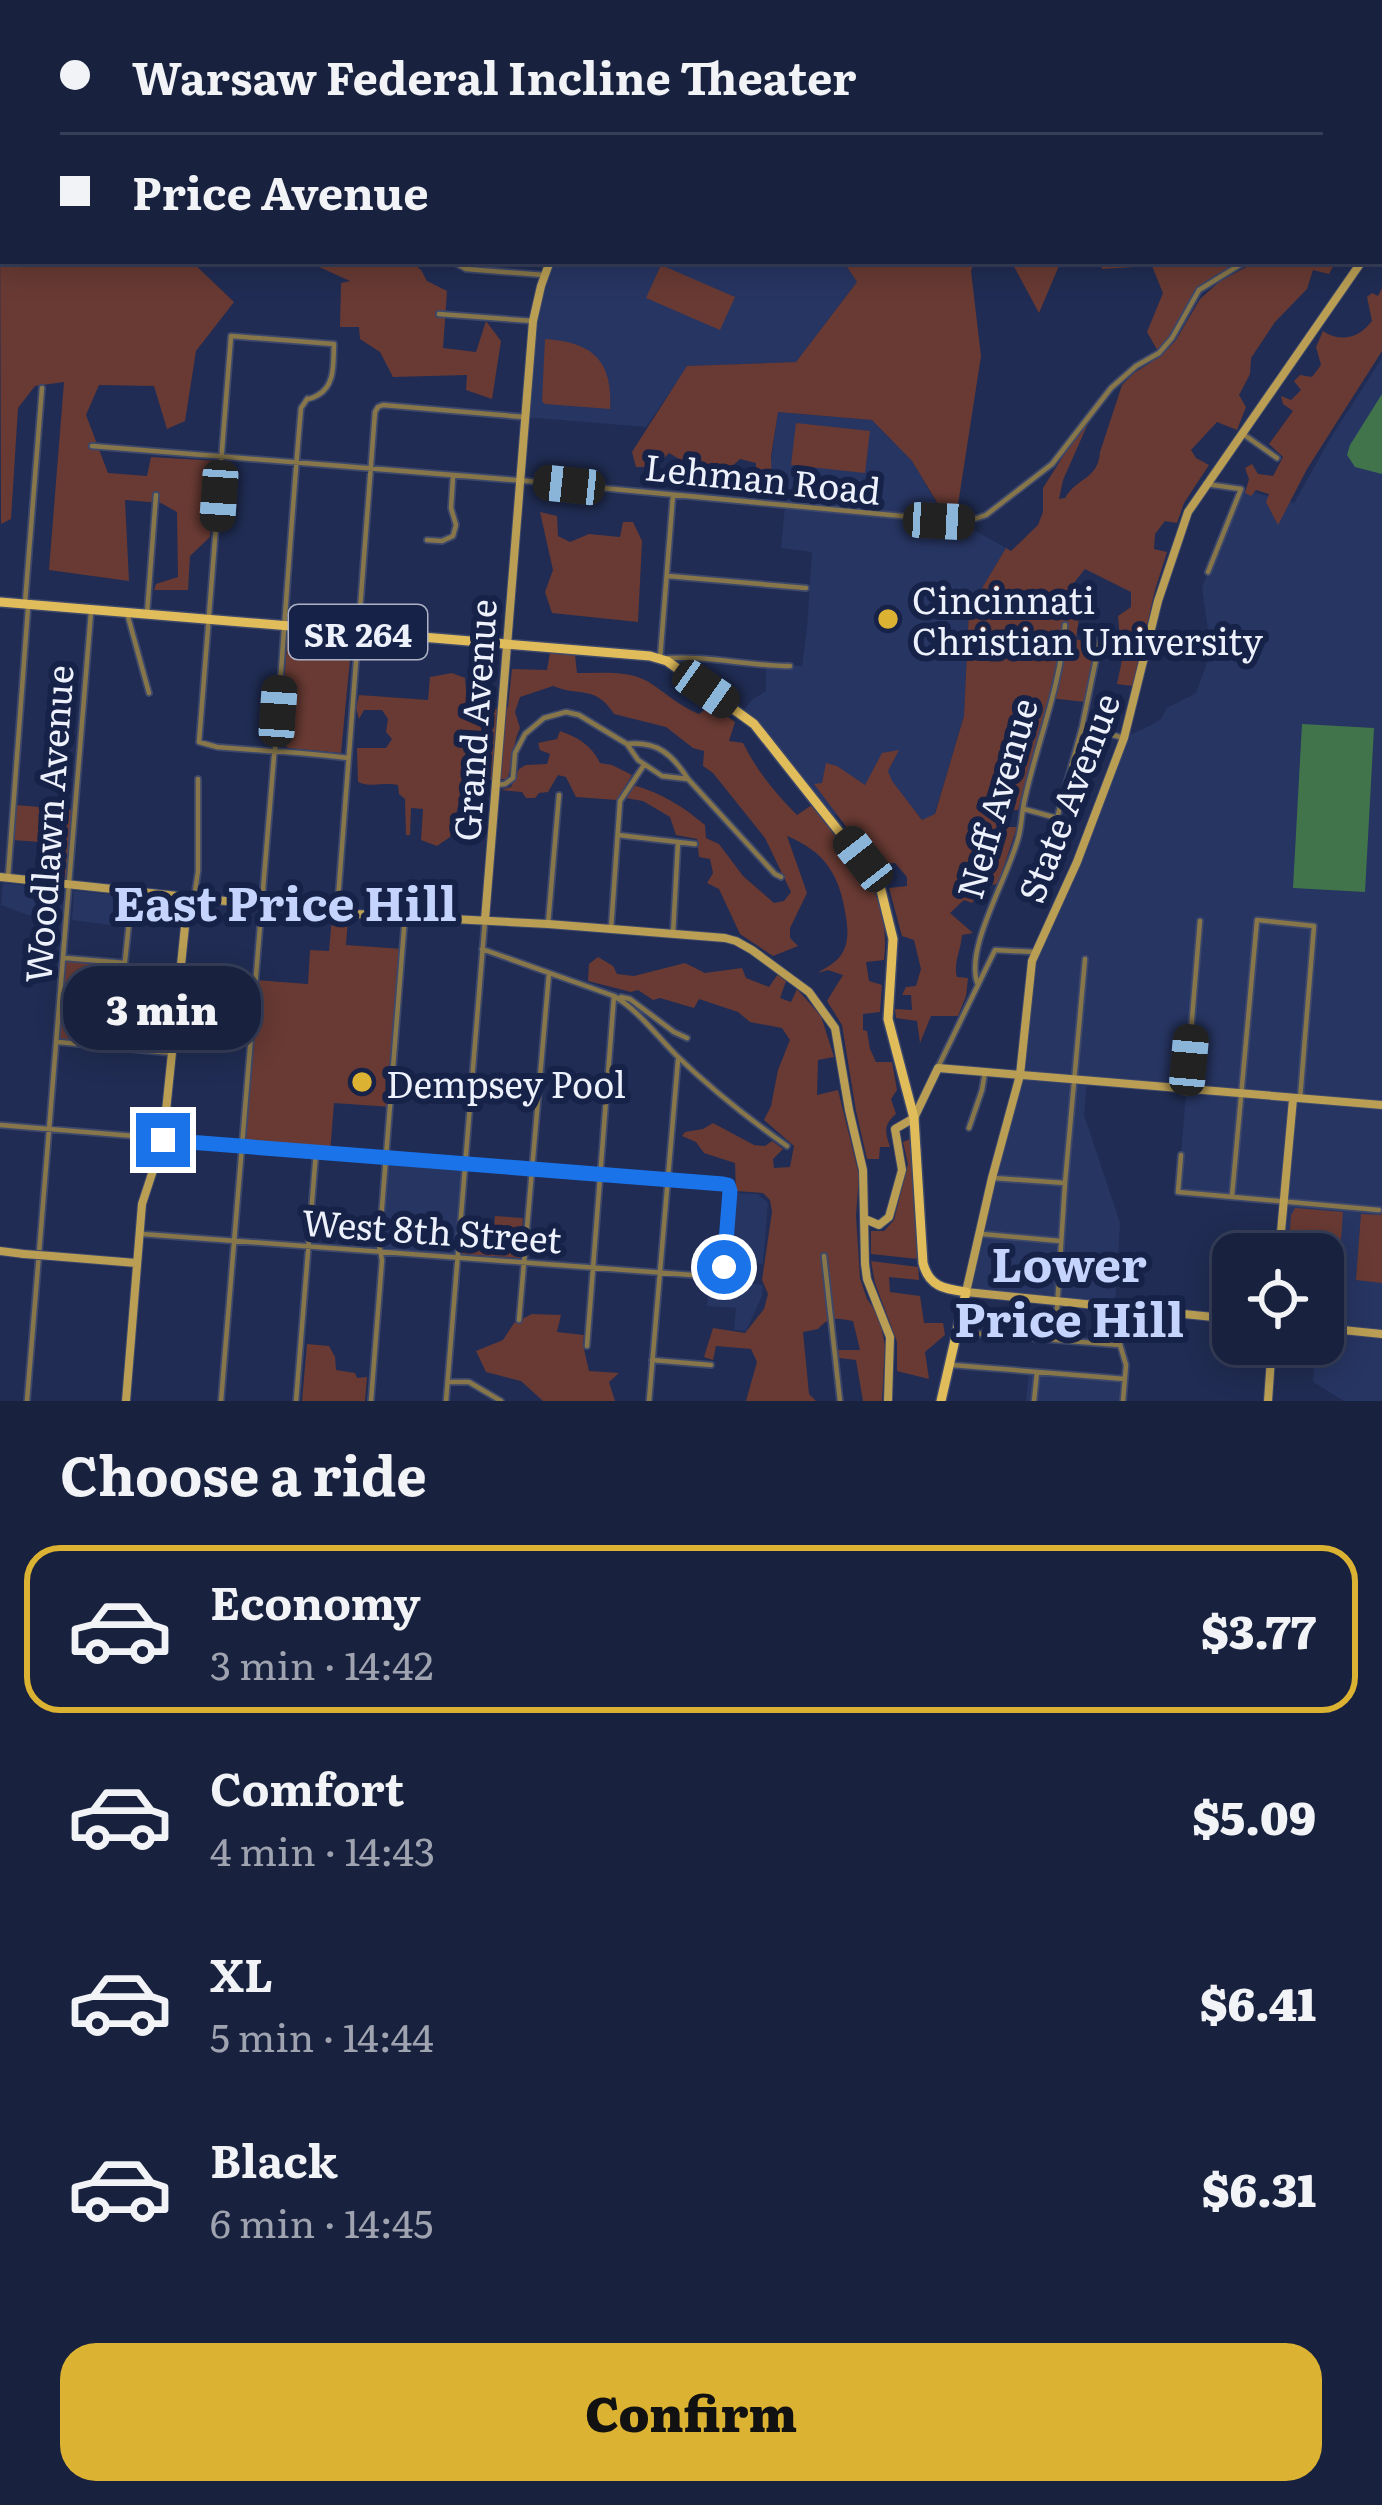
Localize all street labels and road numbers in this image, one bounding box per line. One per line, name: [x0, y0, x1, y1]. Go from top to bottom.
street label: Lehman Road: [642, 438, 884, 516]
street label: Grand Avenue: [438, 597, 508, 843]
road number: SR 264: [289, 605, 427, 659]
street label: Woodlawn Avenue: [9, 663, 85, 985]
street label: State Avenue: [1003, 685, 1131, 909]
street label: Neff Avenue: [941, 691, 1049, 905]
street label: West 8th Street: [300, 1193, 564, 1265]

